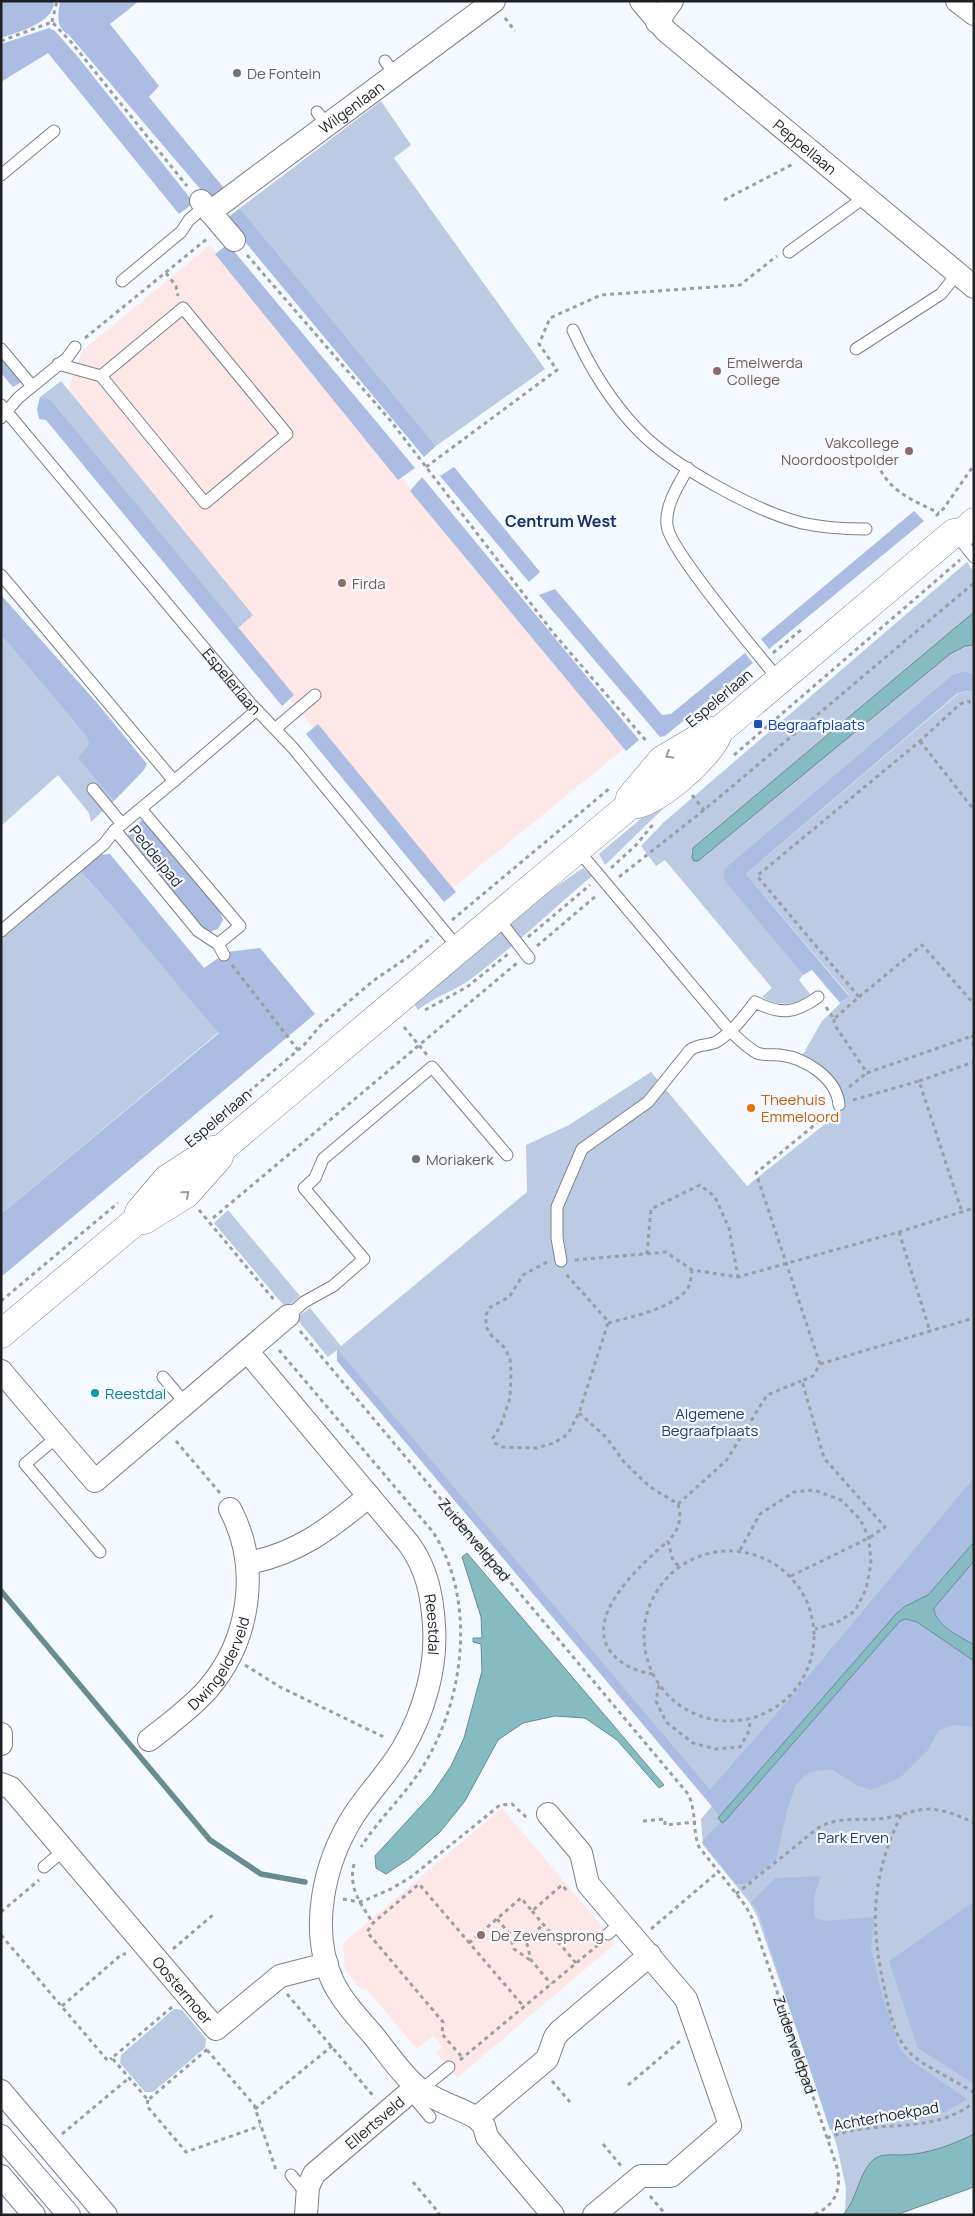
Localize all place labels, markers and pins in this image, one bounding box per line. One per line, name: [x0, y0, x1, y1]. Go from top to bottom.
place label: De Fontein: [247, 63, 321, 84]
marker: De Fontein: [231, 67, 243, 79]
place label: Emelwerda College: [727, 352, 803, 390]
marker: Emelwerda College: [711, 365, 723, 377]
place label: Vakcollege Noordoostpolder: [781, 432, 900, 470]
marker: Vakcollege Noordoostpolder: [903, 445, 915, 457]
place label: Firda: [352, 573, 386, 594]
marker: Firda: [336, 577, 348, 589]
place label: Begraafplaats: [768, 714, 865, 735]
marker: Begraafplaats: [752, 718, 764, 730]
place label: Theehuis Emmeloord: [761, 1089, 839, 1127]
marker: Theehuis Emmeloord: [745, 1102, 757, 1114]
place label: Moriakerk: [426, 1149, 494, 1170]
marker: Moriakerk: [410, 1153, 422, 1165]
place label: Reestdal: [105, 1383, 166, 1404]
marker: Reestdal: [89, 1387, 101, 1399]
place label: De Zevensprong: [491, 1925, 604, 1946]
marker: De Zevensprong: [475, 1929, 487, 1941]

